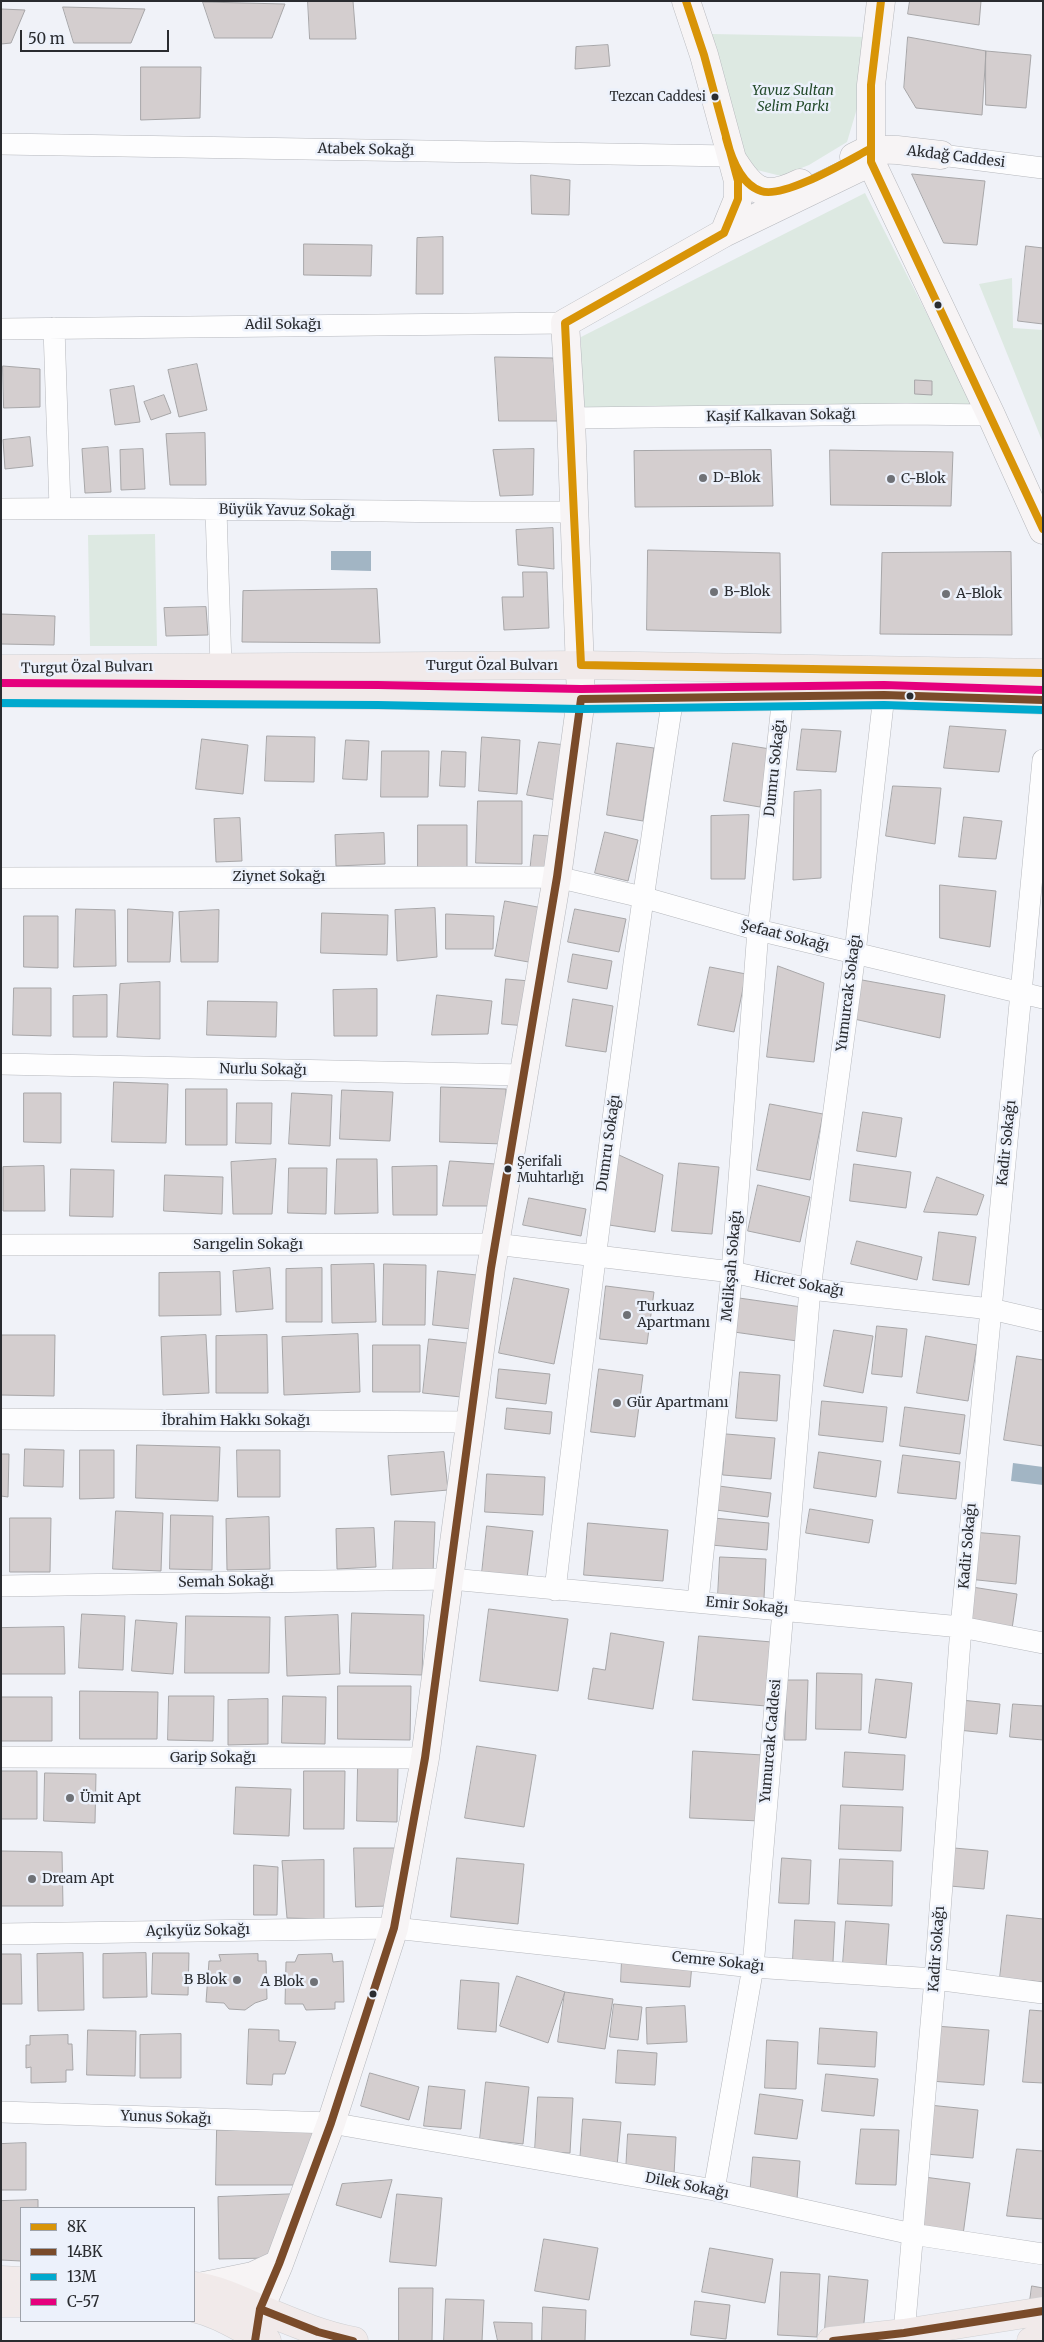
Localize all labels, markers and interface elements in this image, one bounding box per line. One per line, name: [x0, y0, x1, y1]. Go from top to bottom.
scale bar: [22, 20, 171, 52]
text: 50 m: [28, 29, 65, 48]
park label: Yavuz Sultan Selim Parkı: [752, 83, 834, 115]
place label: Tezcan Caddesi: [610, 89, 706, 105]
marker: Tezcan Caddesi: [710, 92, 720, 102]
street label: Atabek Sokağı: [317, 141, 415, 159]
street label: Akdağ Caddesi: [906, 143, 1006, 171]
unlabelled marker: [933, 300, 943, 310]
street label: Adil Sokağı: [245, 317, 321, 333]
street label: Kaşif Kalkavan Sokağı: [706, 406, 856, 426]
place label: D-Blok: [713, 470, 761, 486]
place label: C-Blok: [901, 471, 946, 487]
marker: D-Blok: [697, 472, 709, 484]
marker: C-Blok: [885, 473, 897, 485]
street label: Büyük Yavuz Sokağı: [219, 501, 355, 521]
place label: B-Blok: [724, 584, 770, 600]
marker: B-Blok: [708, 586, 720, 598]
place label: A-Blok: [956, 586, 1002, 602]
marker: A-Blok: [940, 588, 952, 600]
street label: Turgut Özal Bulvarı: [21, 658, 153, 678]
street label: Turgut Özal Bulvarı: [426, 658, 558, 674]
unlabelled marker: [905, 691, 915, 701]
street label: Dumru Sokağı: [762, 719, 788, 817]
street label: Ziynet Sokağı: [233, 869, 325, 885]
street label: Şefaat Sokağı: [739, 917, 831, 955]
street label: Yumurcak Sokağı: [833, 933, 865, 1053]
street label: Nurlu Sokağı: [219, 1061, 307, 1079]
street label: Dumru Sokağı: [594, 1093, 624, 1193]
street label: Kadir Sokağı: [994, 1099, 1020, 1187]
place label: Şerifali Muhtarlığı: [517, 1154, 584, 1185]
marker: Şerifali Muhtarlığı: [503, 1164, 513, 1174]
street label: Melikşah Sokağı: [719, 1210, 745, 1322]
street label: Sarıgelin Sokağı: [193, 1237, 303, 1253]
street label: Hicret Sokağı: [753, 1268, 845, 1300]
place label: Turkuaz Apartmanı: [637, 1299, 710, 1331]
marker: Turkuaz Apartmanı: [621, 1309, 633, 1321]
place label: Gür Apartmanı: [627, 1395, 729, 1411]
marker: Gür Apartmanı: [611, 1397, 623, 1409]
street label: İbrahim Hakkı Sokağı: [162, 1413, 310, 1429]
street label: Kadir Sokağı: [956, 1502, 980, 1590]
street label: Semah Sokağı: [178, 1573, 274, 1591]
street label: Emir Sokağı: [705, 1594, 789, 1618]
street label: Yumurcak Caddesi: [757, 1678, 785, 1804]
street label: Garip Sokağı: [170, 1750, 256, 1766]
place label: Ümit Apt: [80, 1790, 141, 1806]
marker: Ümit Apt: [64, 1792, 76, 1804]
place label: Dream Apt: [42, 1871, 114, 1887]
marker: Dream Apt: [26, 1873, 38, 1885]
street label: Kadir Sokağı: [926, 1905, 948, 1993]
street label: Açıkyüz Sokağı: [146, 1922, 250, 1940]
street label: Cemre Sokağı: [671, 1949, 765, 1975]
place label: B Blok: [184, 1972, 227, 1988]
marker: B Blok: [231, 1974, 243, 1986]
place label: A Blok: [260, 1974, 304, 1990]
marker: A Blok: [308, 1976, 320, 1988]
unlabelled marker: [368, 1989, 378, 1999]
street label: Yunus Sokağı: [120, 2108, 212, 2128]
street label: Dilek Sokağı: [644, 2170, 730, 2202]
legend: [20, 2207, 195, 2322]
text: 8K: [67, 2217, 86, 2236]
text: 14BK: [67, 2242, 102, 2261]
text: 13M: [67, 2267, 96, 2286]
text: C-57: [67, 2292, 99, 2311]

